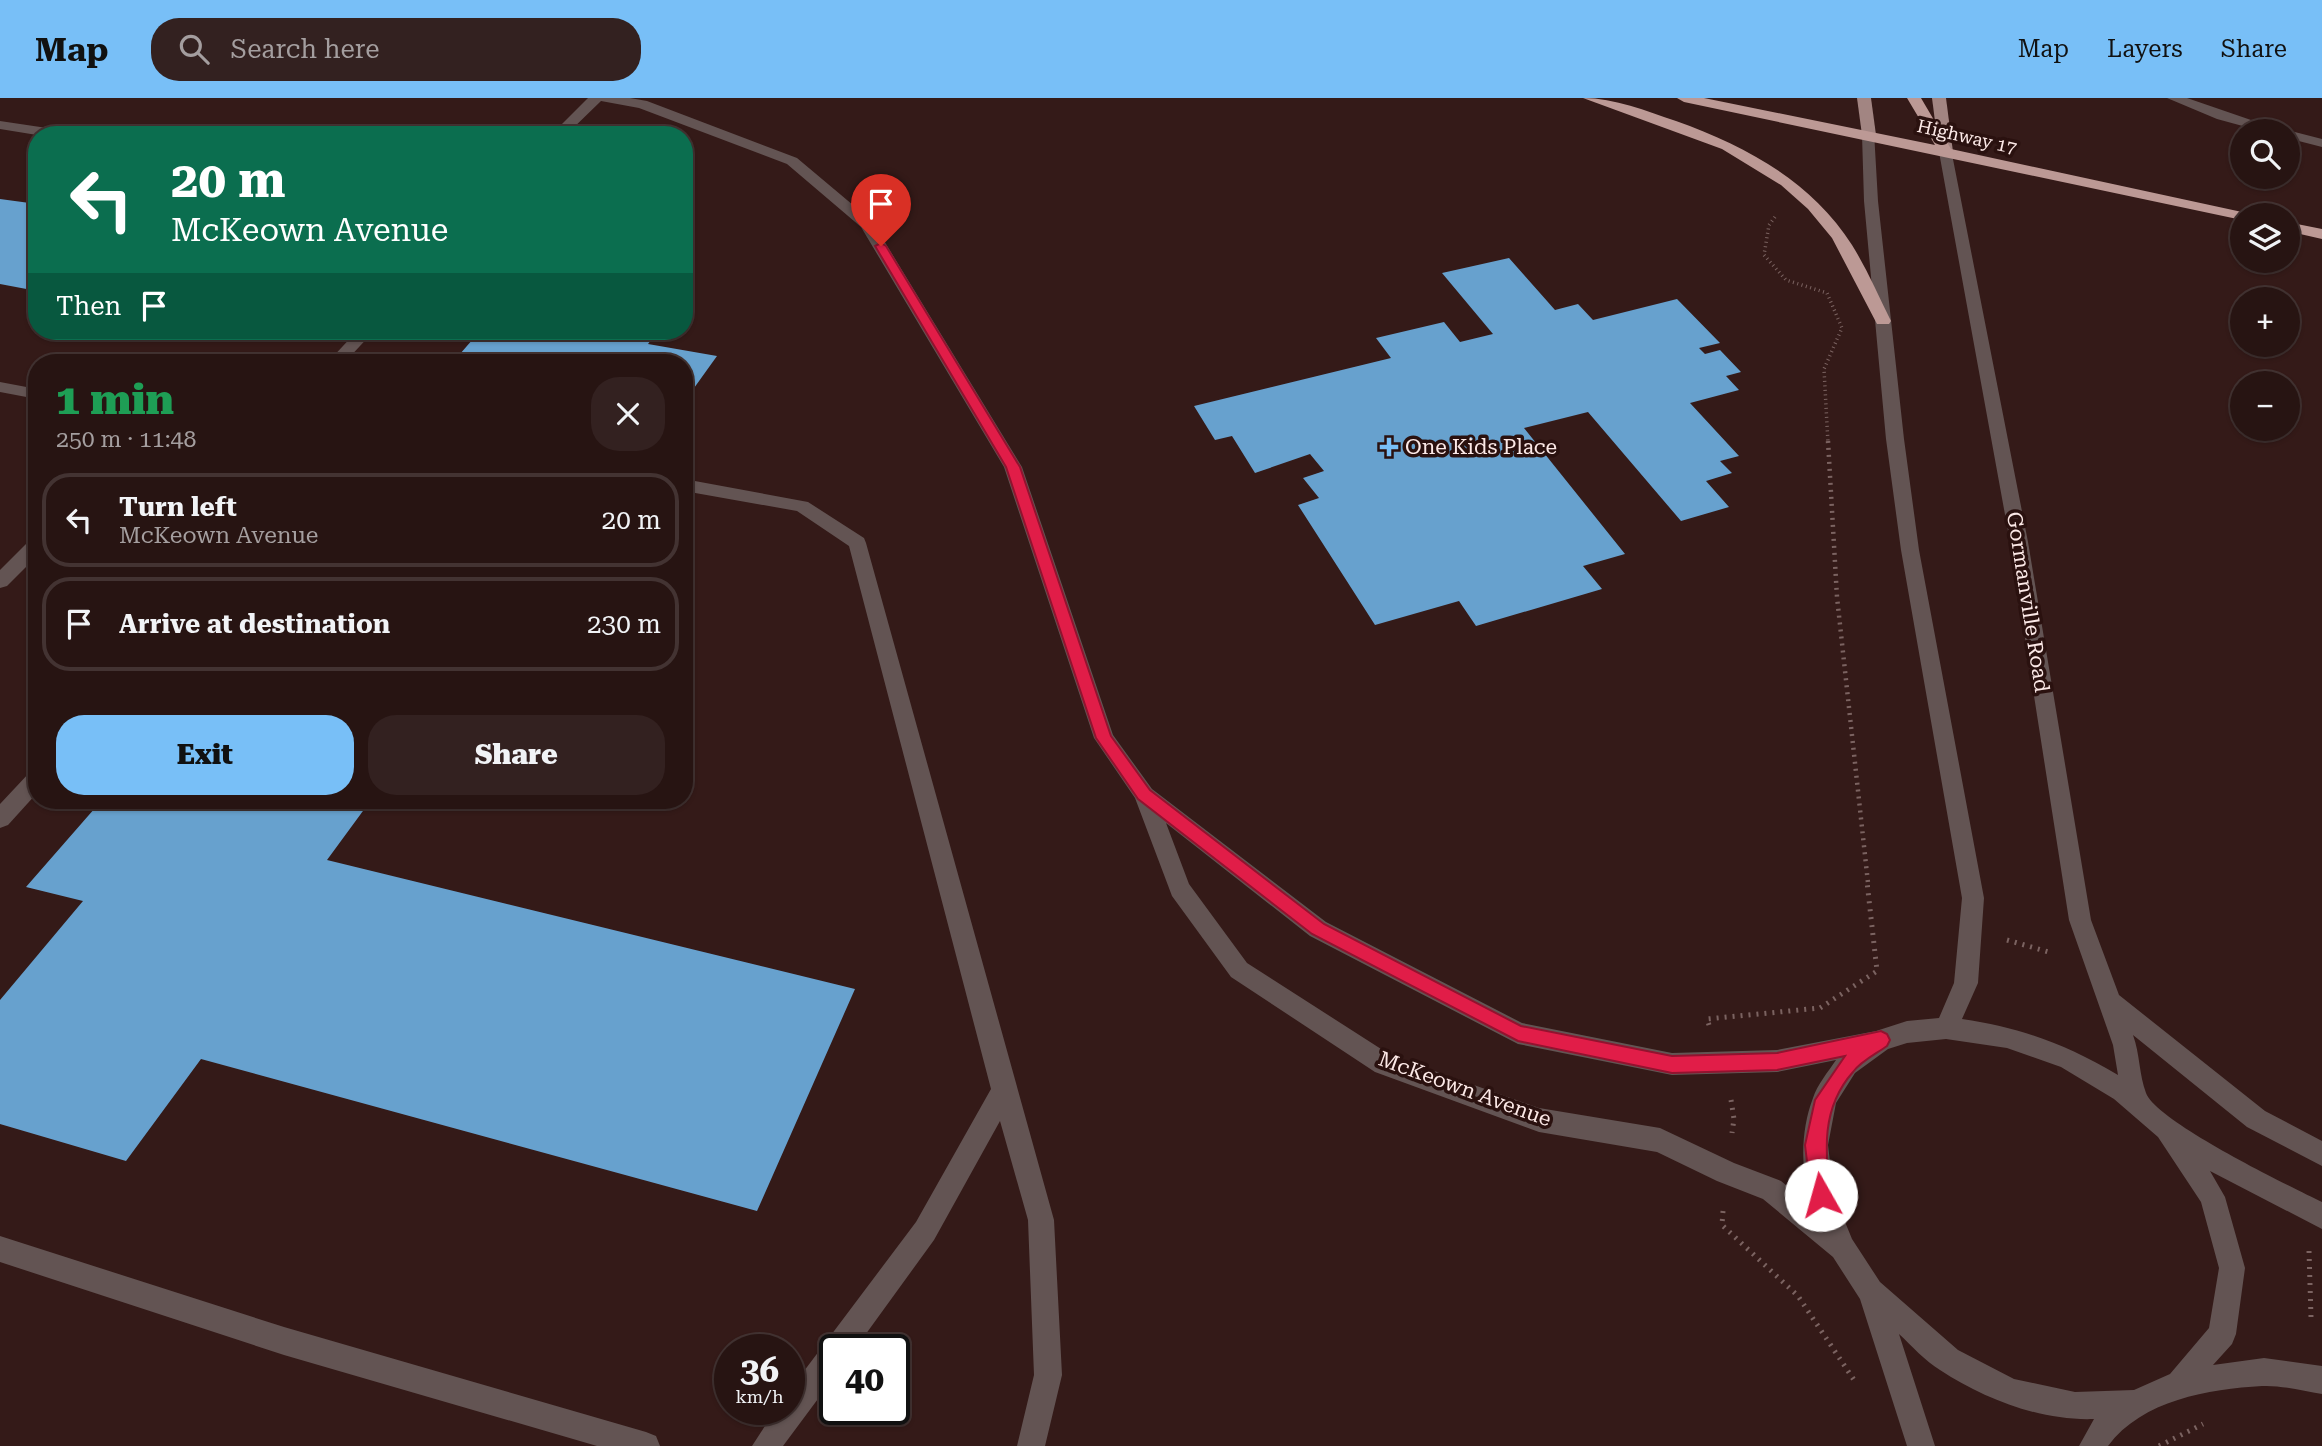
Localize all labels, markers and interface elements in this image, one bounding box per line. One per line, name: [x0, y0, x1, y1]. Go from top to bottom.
search box: [151, 18, 641, 81]
text: Map: [35, 30, 109, 69]
icon: search: [175, 30, 213, 68]
text: Search here: [231, 34, 380, 64]
text: Map: [2018, 35, 2069, 63]
text: Layers: [2107, 35, 2183, 63]
text: Share: [2221, 35, 2287, 63]
street label: Highway 17: [1915, 115, 2019, 158]
map controls: [2230, 119, 2300, 441]
button: search: [2230, 119, 2300, 189]
text: 20 m: [171, 152, 286, 209]
icon: left: [56, 154, 147, 245]
pin: [851, 174, 911, 246]
icon: arrive: [862, 185, 900, 223]
button: layers: [2230, 203, 2300, 273]
text: McKeown Avenue: [171, 211, 448, 249]
icon: arrive: [135, 287, 173, 325]
button: +: [2230, 287, 2300, 357]
text: Then: [56, 291, 121, 321]
button: −: [2230, 371, 2300, 441]
text: 1 min: [56, 375, 174, 424]
button: close: [591, 377, 665, 451]
text: 250 m · 11:48: [56, 426, 196, 453]
place label: One Kids Place: [1405, 435, 1557, 459]
marker: One Kids Place: [1379, 437, 1399, 457]
text: Turn left: [119, 492, 237, 522]
icon: left: [60, 501, 98, 539]
text: 20 m: [602, 505, 661, 535]
street label: Gormanville Road: [2002, 510, 2054, 694]
text: McKeown Avenue: [119, 522, 318, 549]
icon: arrive: [60, 605, 98, 643]
text: Arrive at destination: [119, 609, 390, 639]
text: 230 m: [587, 609, 661, 639]
button: Exit: [56, 715, 354, 795]
button: Share: [368, 715, 665, 795]
street label: McKeown Avenue: [1375, 1047, 1555, 1131]
position arrow: [1784, 1158, 1858, 1232]
speed limit sign: 40: [819, 1334, 910, 1425]
text: 36: [740, 1350, 779, 1391]
text: km/h: [735, 1386, 784, 1407]

